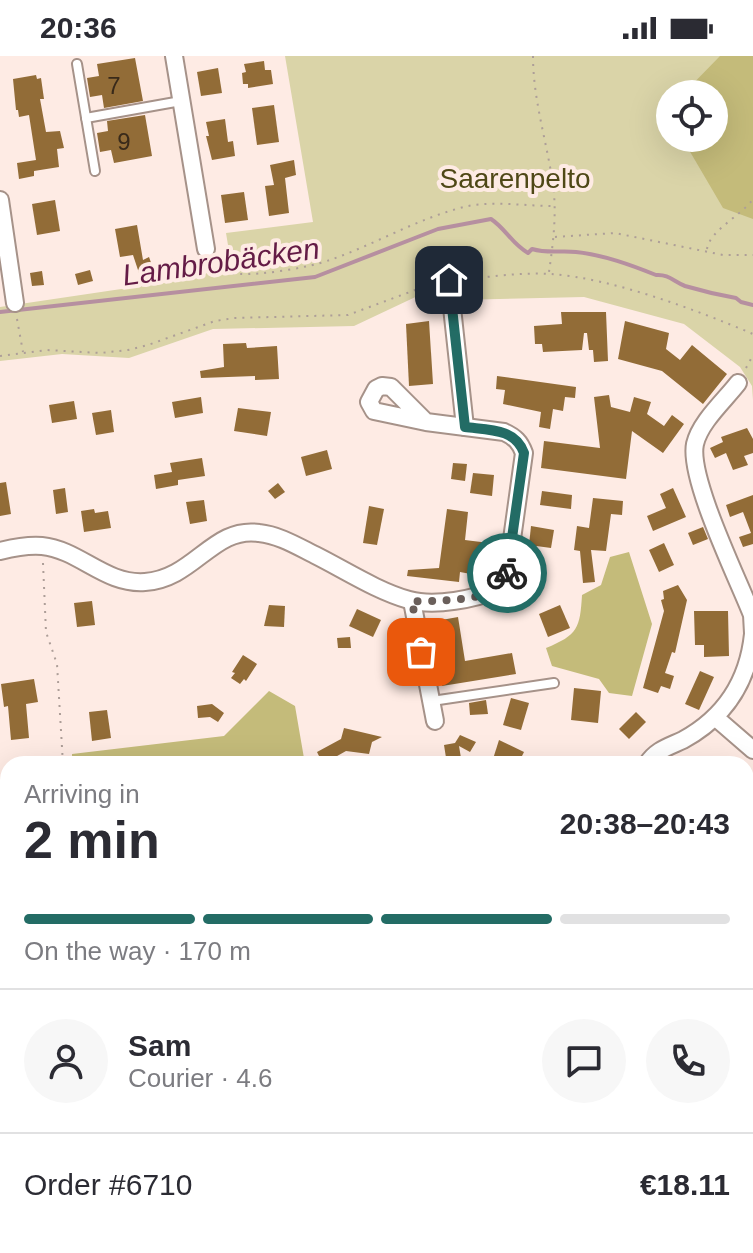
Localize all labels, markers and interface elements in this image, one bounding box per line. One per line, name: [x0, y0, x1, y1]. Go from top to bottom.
text: 20:36: [40, 11, 117, 44]
house number: 7: [107, 72, 121, 99]
map controls: [656, 80, 728, 152]
button: locate: [656, 80, 728, 152]
house number: 9: [117, 128, 131, 155]
park label: Saarenpelto: [439, 163, 591, 194]
water label: Lambrobäcken: [120, 231, 321, 292]
pin: [415, 246, 483, 314]
icon: home: [427, 258, 471, 302]
courier: [467, 533, 547, 613]
icon: bike: [485, 551, 529, 595]
pin: [387, 618, 455, 686]
icon: bag: [399, 630, 443, 674]
text: Arriving in: [24, 779, 140, 809]
text: 20:38–20:43: [560, 807, 730, 840]
text: 2 min: [24, 811, 160, 869]
text: On the way · 170 m: [24, 936, 251, 966]
button: person: [24, 1019, 108, 1103]
button: chat: [542, 1019, 626, 1103]
button: phone: [646, 1019, 730, 1103]
text: Sam: [128, 1029, 191, 1062]
text: Courier · 4.6: [128, 1063, 273, 1093]
text: Order #6710: [24, 1168, 192, 1201]
text: €18.11: [640, 1168, 730, 1201]

